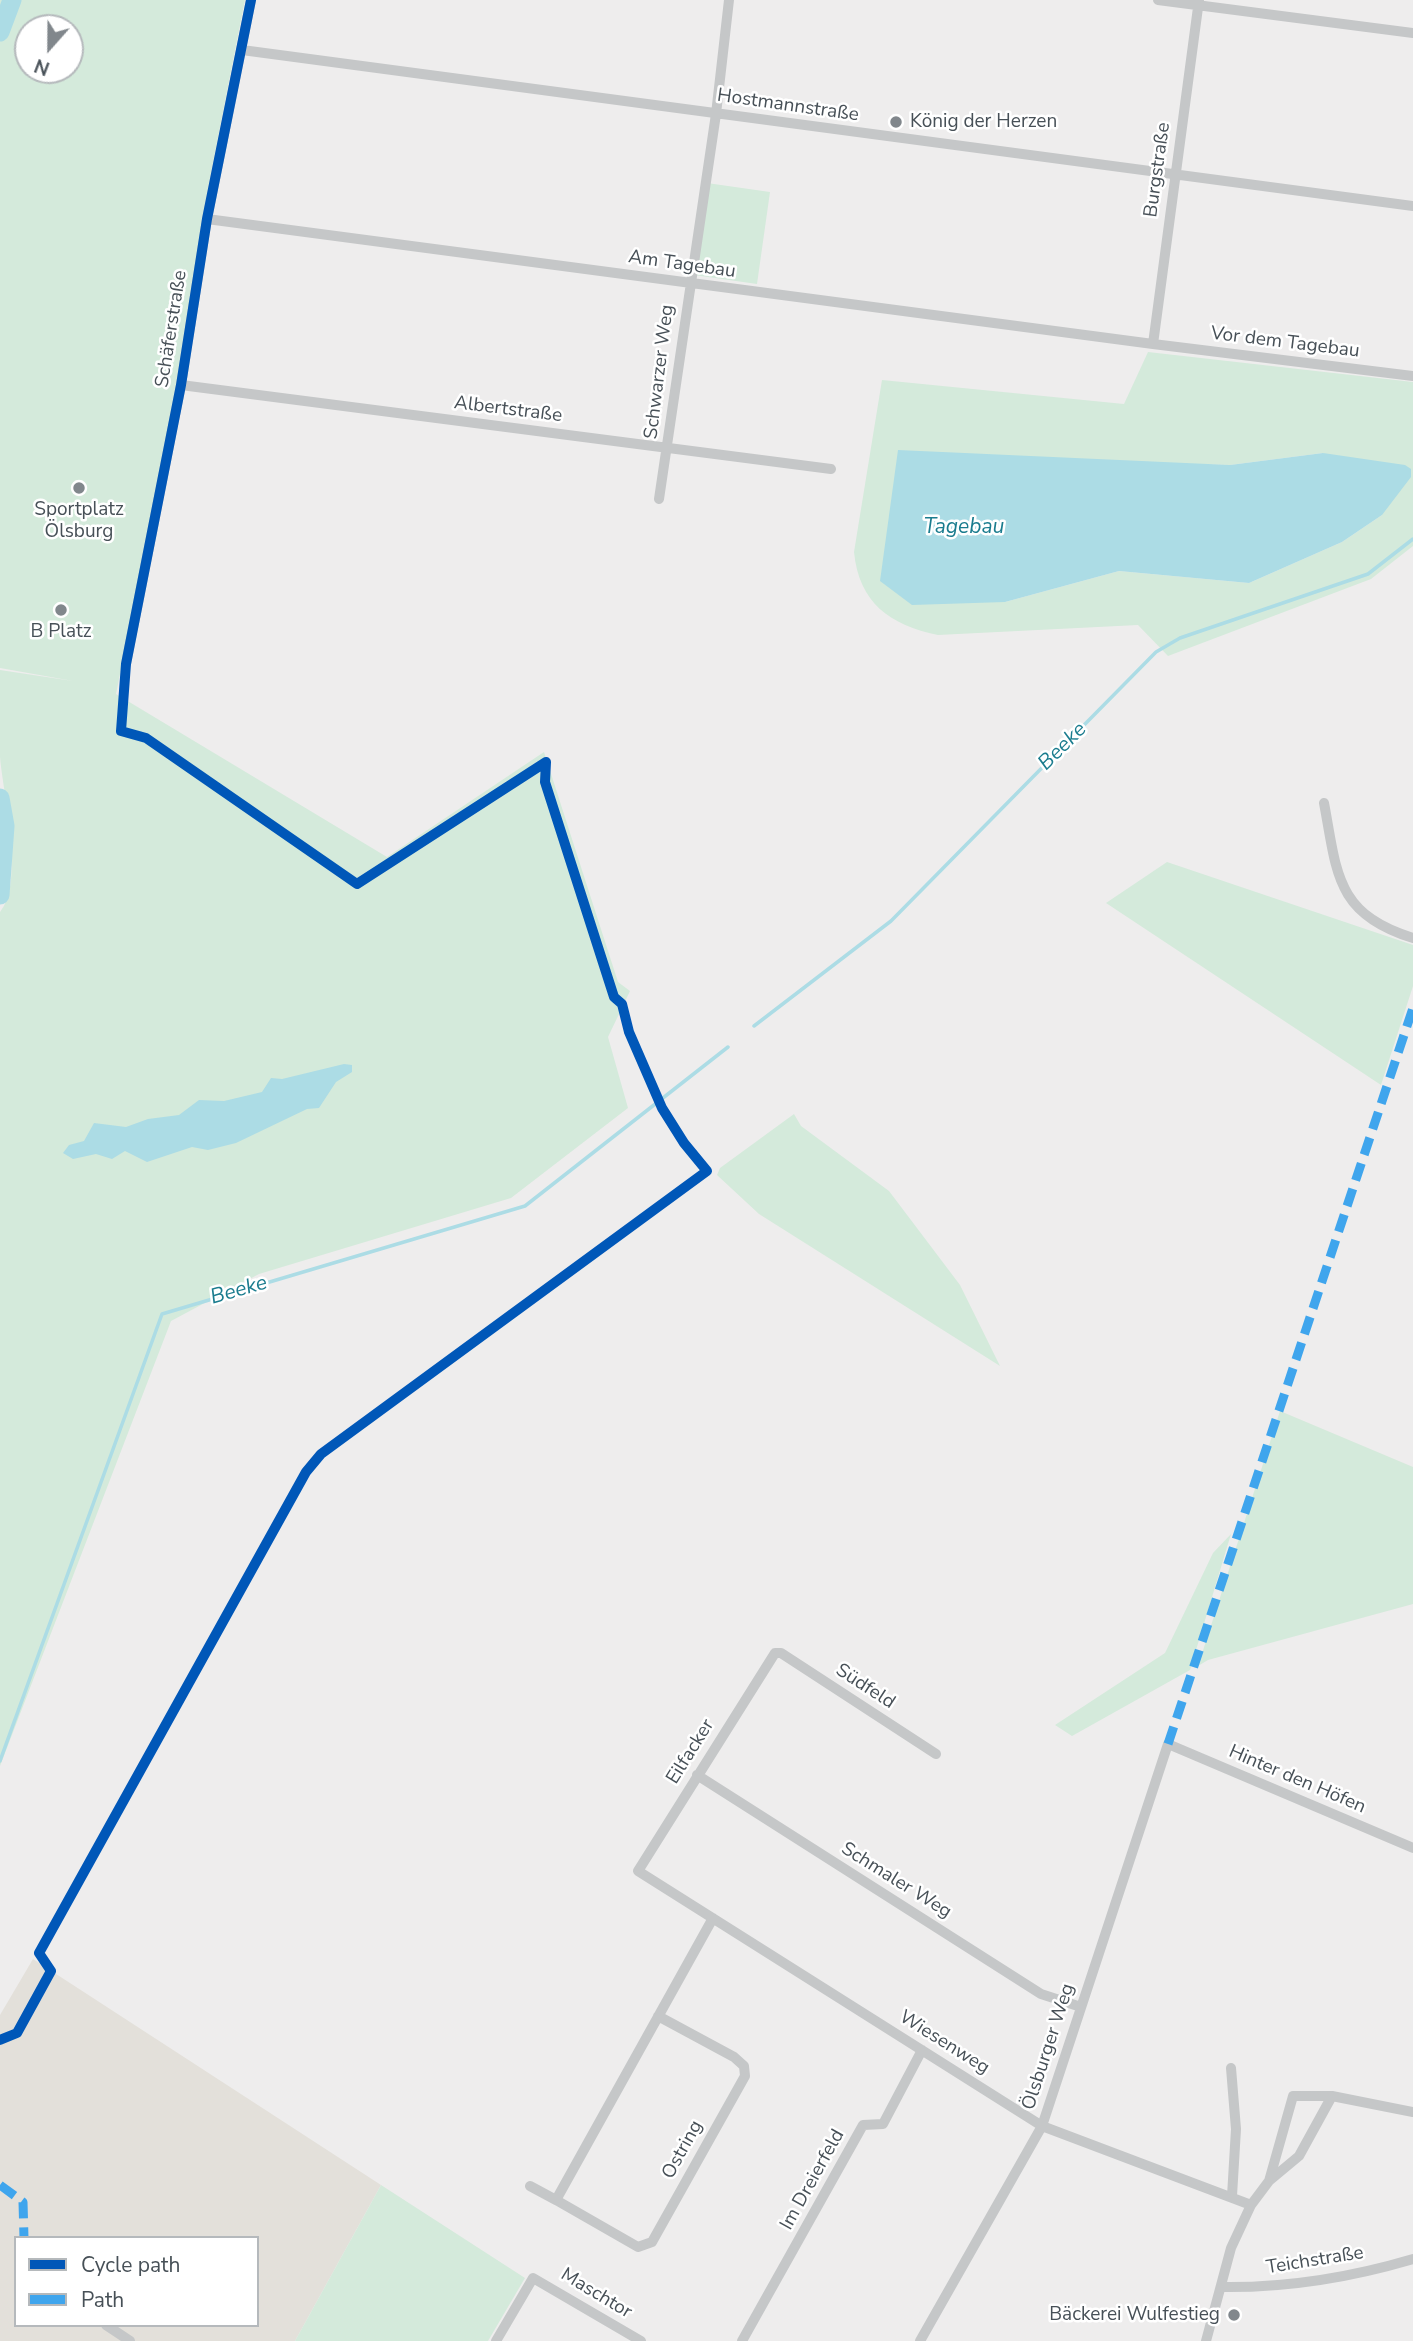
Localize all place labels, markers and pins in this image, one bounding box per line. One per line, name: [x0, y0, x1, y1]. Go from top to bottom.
place label: König der Herzen: [910, 111, 1057, 133]
marker: König der Herzen: [888, 114, 904, 130]
marker: Sportplatz Ölsburg: [71, 480, 87, 496]
place label: Sportplatz Ölsburg: [34, 499, 124, 543]
marker: B Platz: [53, 602, 69, 618]
place label: B Platz: [31, 621, 91, 643]
place label: Bäckerei Wulfestieg: [1049, 2304, 1220, 2326]
marker: Bäckerei Wulfestieg: [1226, 2307, 1242, 2323]

